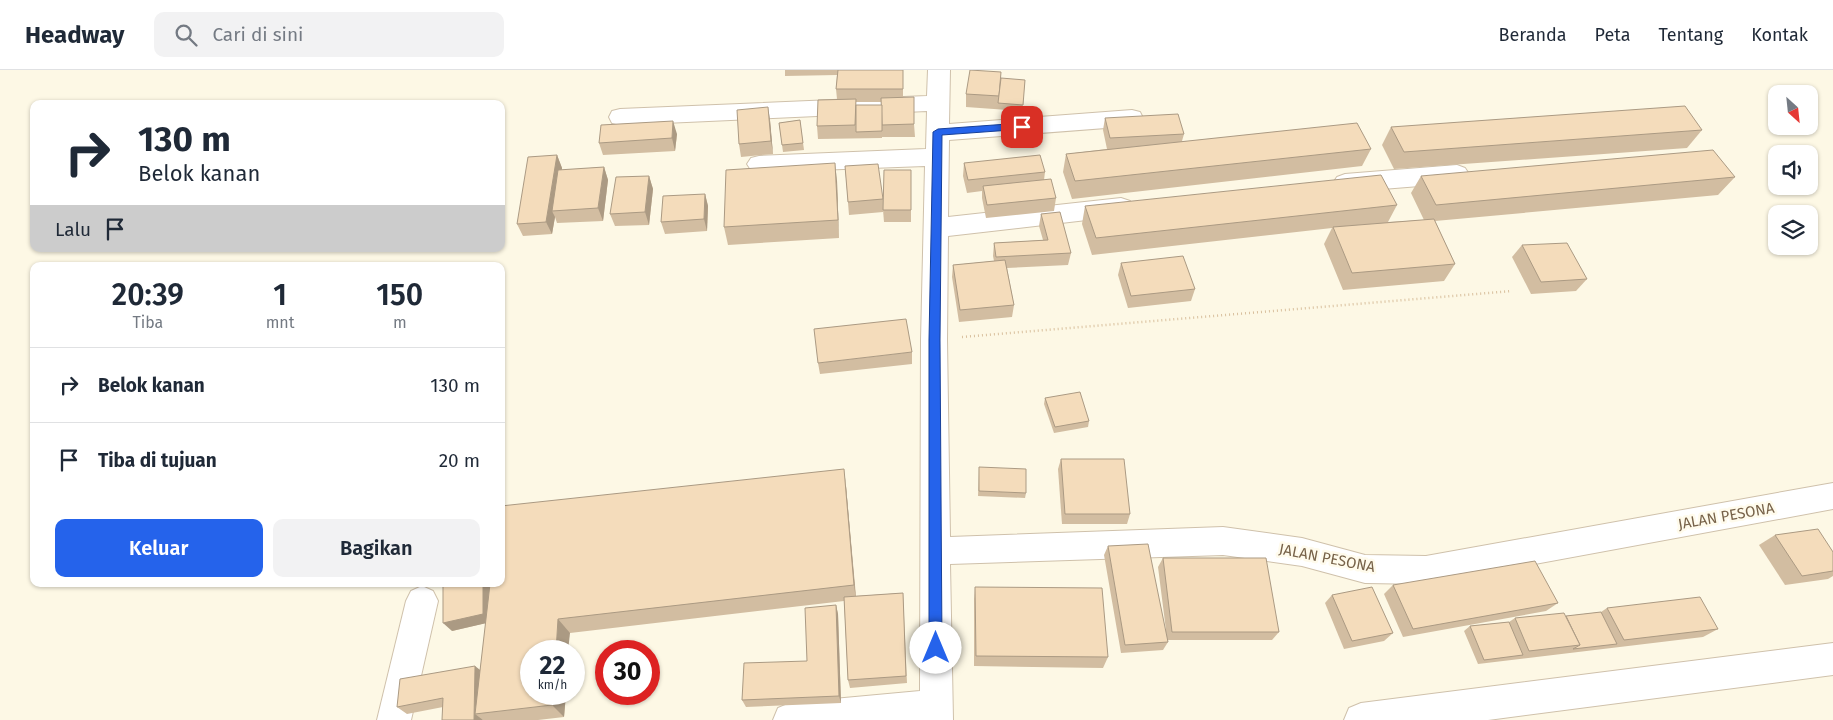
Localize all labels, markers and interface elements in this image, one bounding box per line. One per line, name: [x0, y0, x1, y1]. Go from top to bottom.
search box: [154, 12, 504, 57]
text: Headway: [25, 21, 124, 49]
icon: search: [172, 21, 200, 49]
text: Cari di sini: [212, 23, 303, 46]
text: Beranda: [1499, 24, 1567, 46]
text: Peta: [1595, 24, 1630, 46]
text: Tentang: [1658, 24, 1723, 46]
text: Kontak: [1751, 24, 1808, 46]
north arrow: [1768, 85, 1818, 135]
map controls: [1768, 85, 1818, 255]
pin: [1001, 106, 1043, 148]
icon: arrive: [1008, 113, 1036, 141]
text: 130 m: [138, 118, 231, 160]
icon: right: [55, 120, 120, 185]
button: sound: [1768, 145, 1818, 195]
text: Belok kanan: [138, 160, 260, 187]
button: layers: [1768, 205, 1818, 255]
icon: arrive: [101, 215, 129, 243]
text: Lalu: [55, 218, 91, 241]
text: 20:39: [112, 277, 184, 313]
text: 1: [273, 277, 287, 313]
text: 150: [376, 277, 423, 313]
text: Tiba: [132, 313, 163, 332]
text: mnt: [266, 313, 295, 332]
text: m: [393, 313, 407, 332]
icon: right: [55, 371, 83, 399]
text: Belok kanan: [98, 374, 205, 397]
text: 130 m: [430, 374, 480, 397]
icon: arrive: [55, 446, 83, 474]
text: Tiba di tujuan: [98, 449, 217, 472]
text: 20 m: [439, 449, 480, 472]
street label: JALAN PESONA: [1676, 499, 1776, 533]
button: Keluar: [55, 519, 263, 577]
button: Bagikan: [273, 519, 480, 577]
street label: JALAN PESONA: [1277, 540, 1377, 576]
position arrow: [909, 621, 961, 673]
speed limit sign: 30: [595, 640, 660, 705]
text: 22: [540, 651, 565, 681]
text: km/h: [538, 678, 567, 692]

